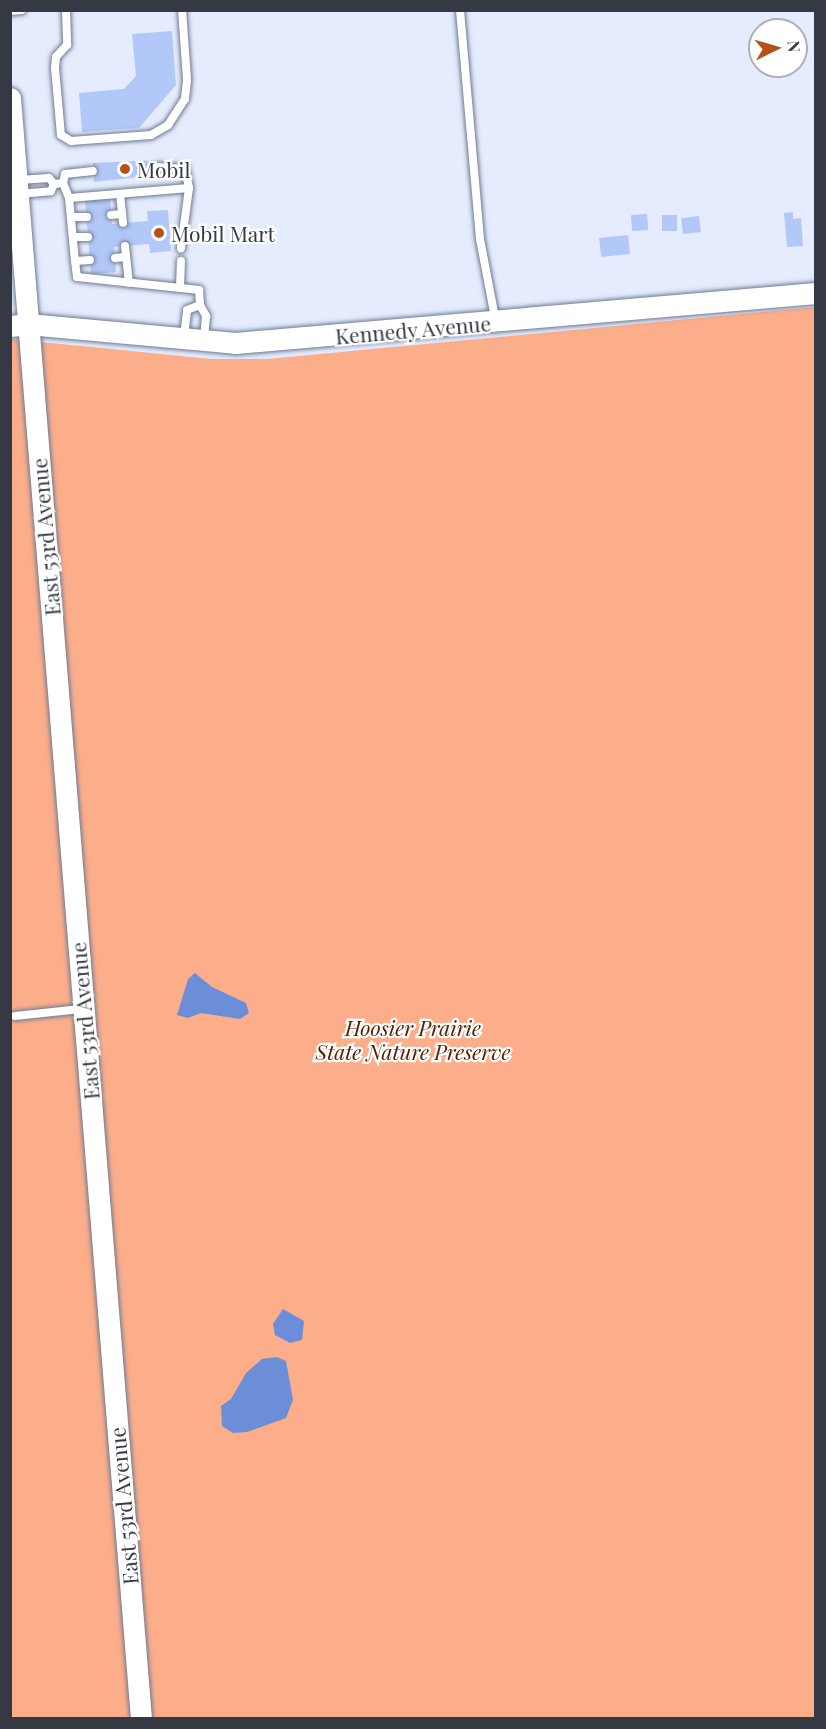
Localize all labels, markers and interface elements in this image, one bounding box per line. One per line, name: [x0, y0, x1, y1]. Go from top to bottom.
north arrow: [748, 18, 808, 78]
text: N: [783, 40, 805, 53]
place label: Mobil: [137, 156, 190, 182]
marker: Mobil: [118, 162, 132, 176]
place label: Mobil Mart: [171, 220, 275, 246]
marker: Mobil Mart: [152, 226, 166, 240]
street label: Kennedy Avenue: [334, 310, 492, 348]
street label: East 53rd Avenue: [26, 457, 64, 617]
street label: East 53rd Avenue: [65, 941, 103, 1101]
park label: Hoosier Prairie State Nature Preserve: [316, 1014, 510, 1064]
street label: East 53rd Avenue: [104, 1426, 142, 1586]

